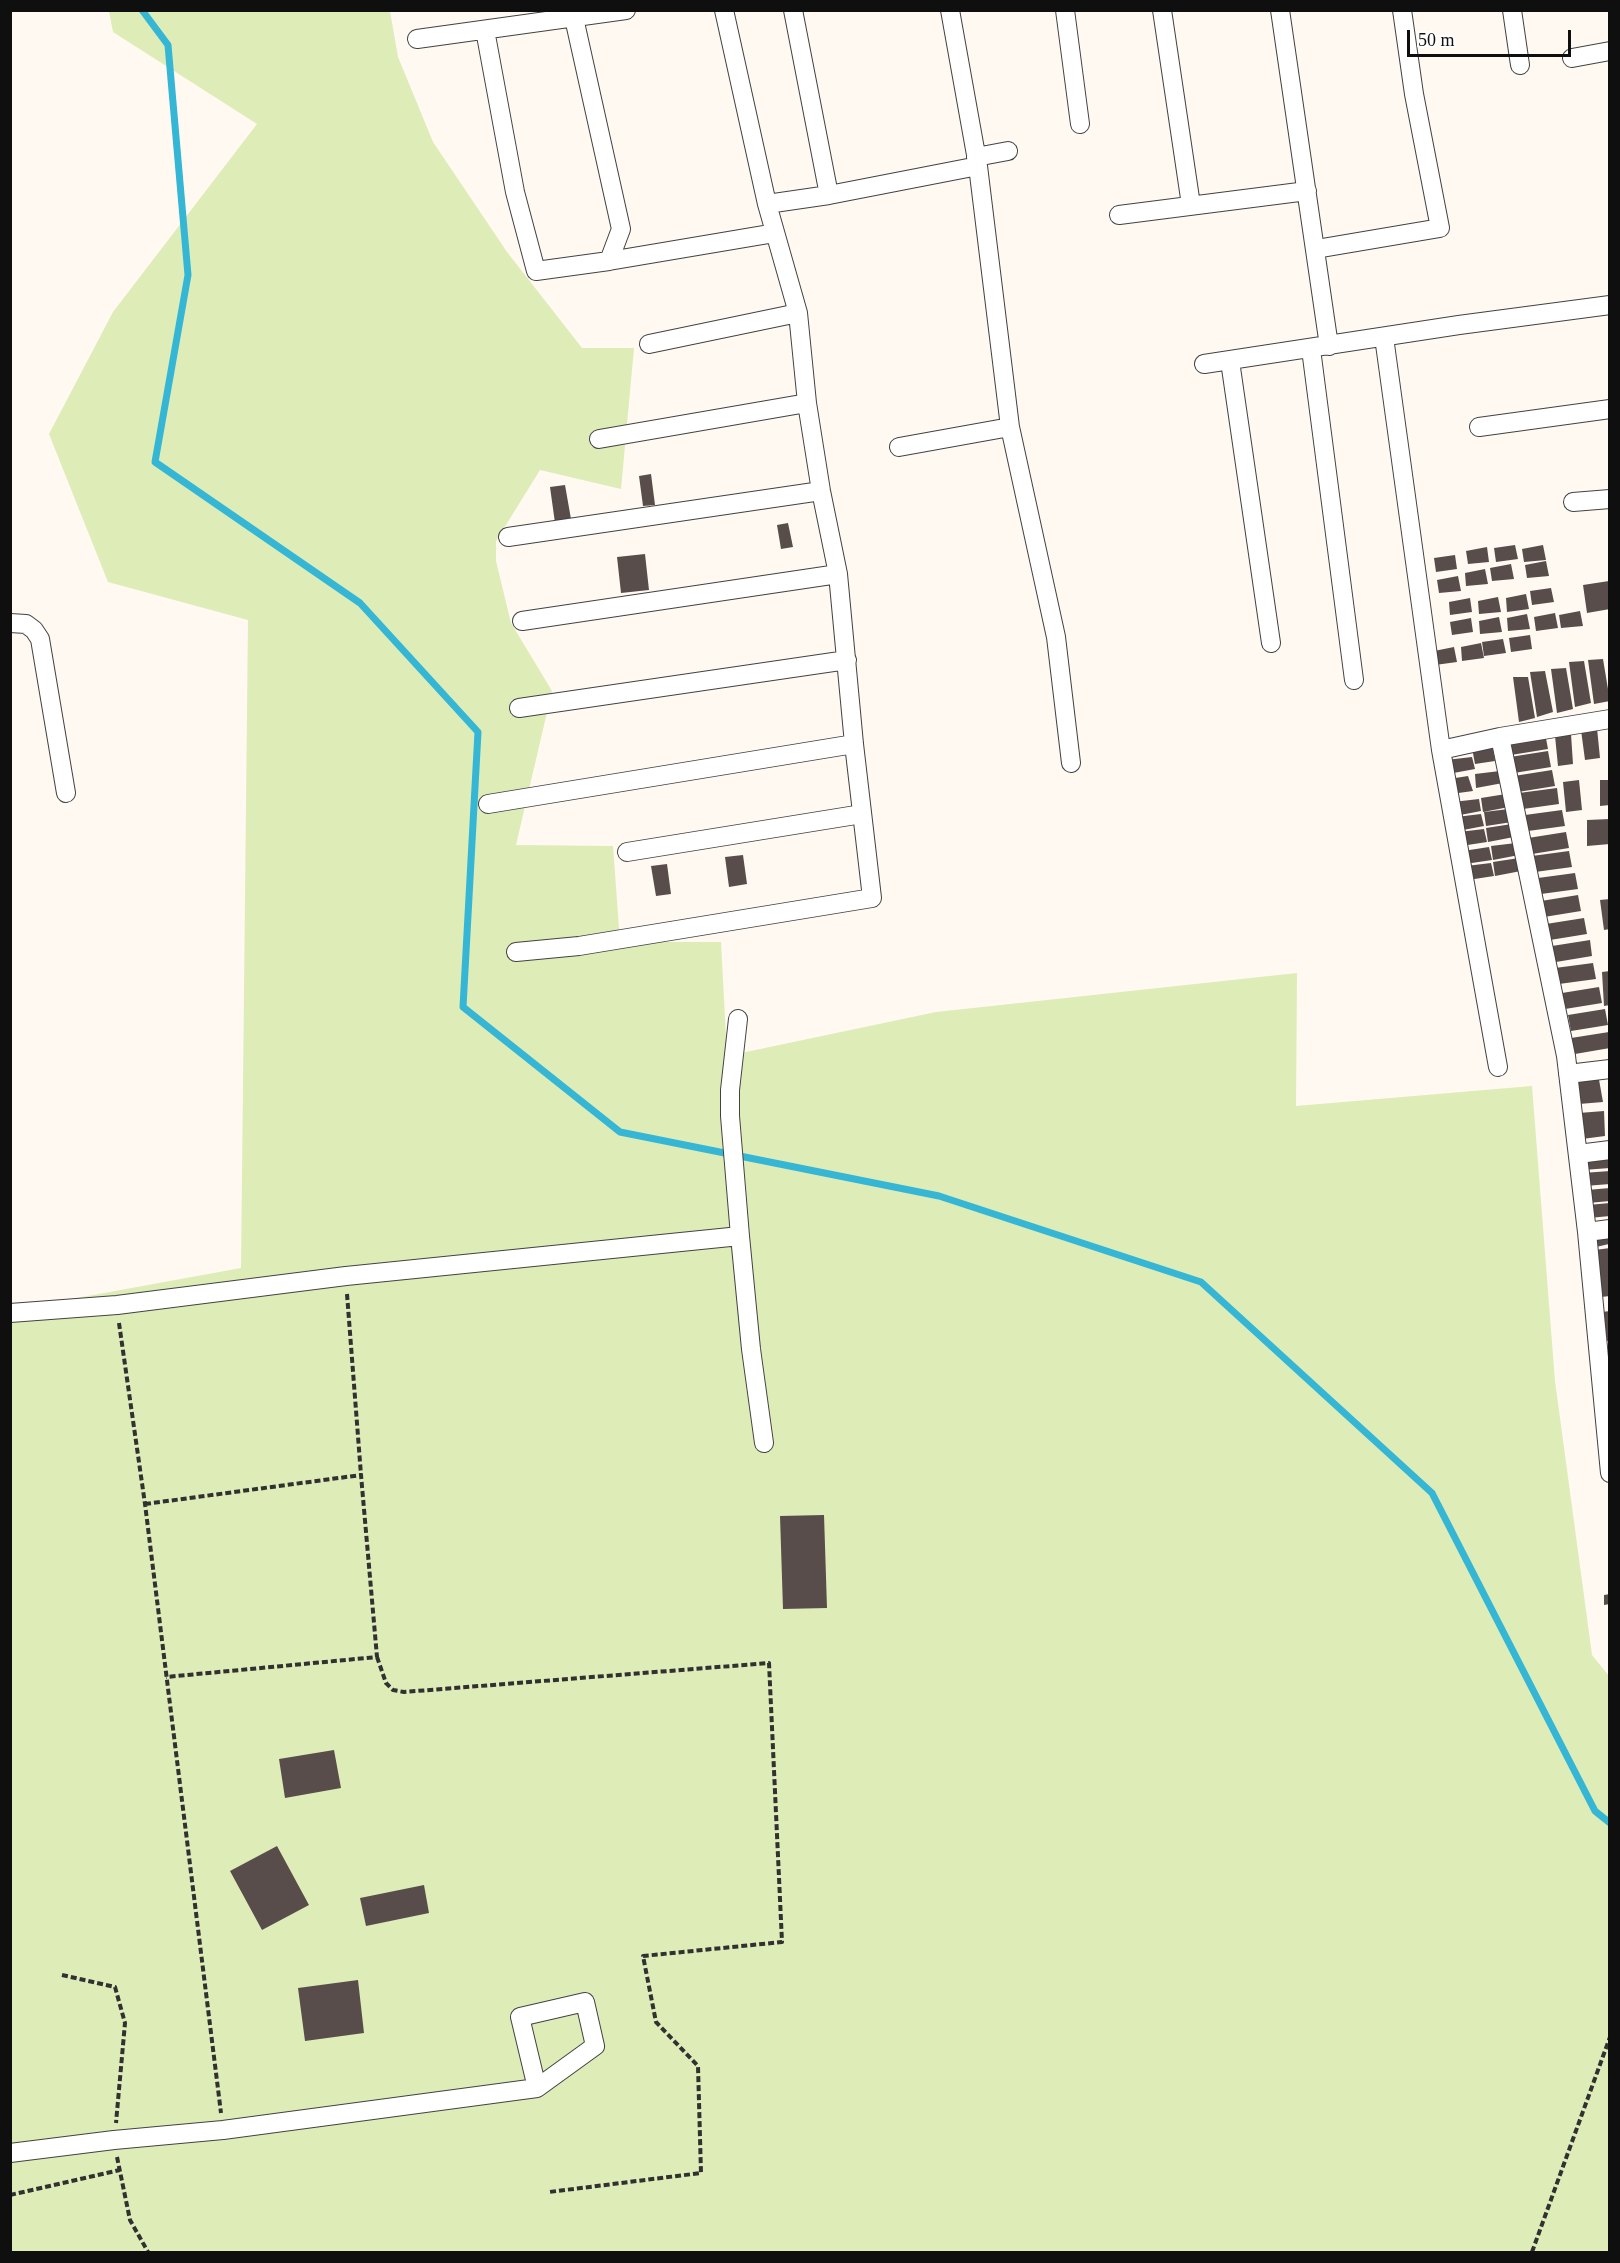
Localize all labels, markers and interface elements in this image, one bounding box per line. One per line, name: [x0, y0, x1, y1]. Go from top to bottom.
scale bar: [1410, 18, 1574, 56]
text: 50 m: [1418, 30, 1455, 50]

